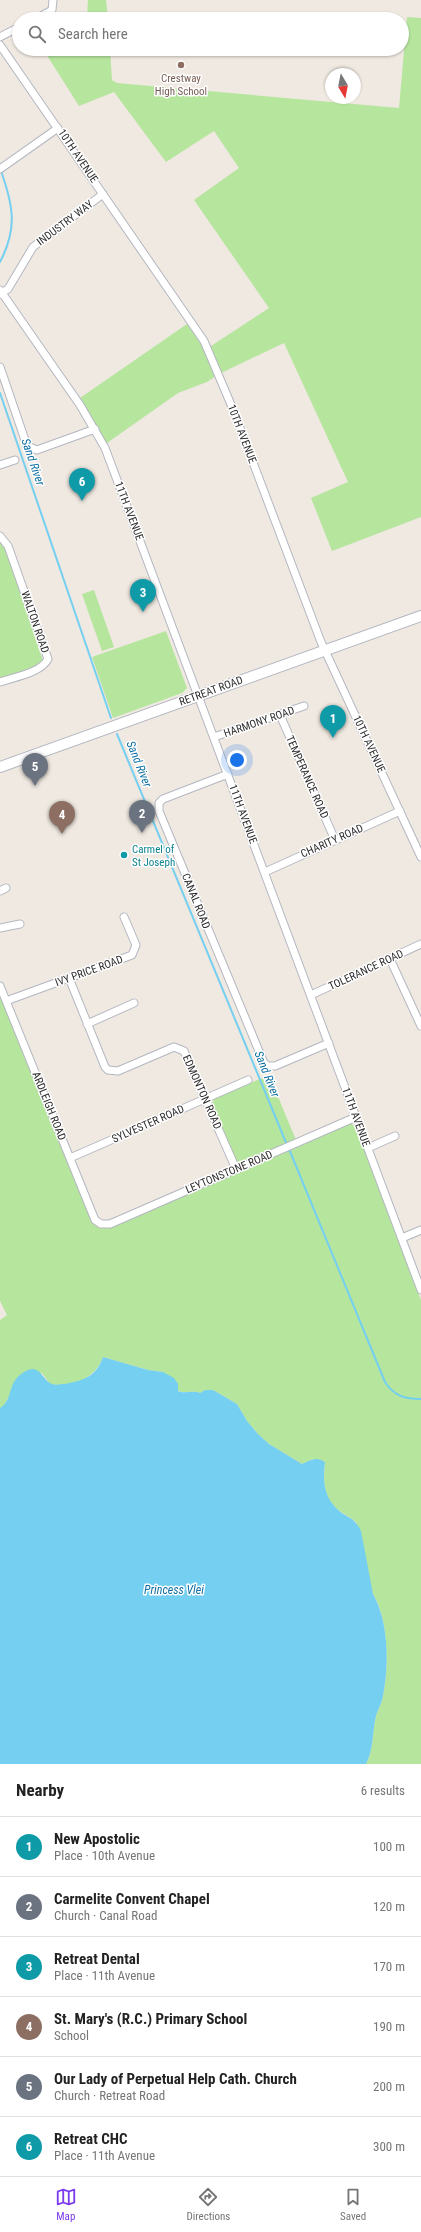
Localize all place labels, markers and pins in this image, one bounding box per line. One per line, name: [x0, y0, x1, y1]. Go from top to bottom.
marker: Crestway High School: [176, 60, 186, 70]
place label: Crestway High School: [155, 72, 207, 98]
pin: 6: [69, 468, 95, 501]
pin: 3: [130, 579, 156, 612]
pin: 1: [320, 705, 346, 738]
pin: 5: [22, 753, 48, 786]
pin: 2: [129, 800, 155, 833]
pin: 4: [49, 801, 75, 834]
place label: Carmel of St Joseph: [132, 843, 175, 869]
marker: Carmel of St Joseph: [119, 850, 129, 860]

